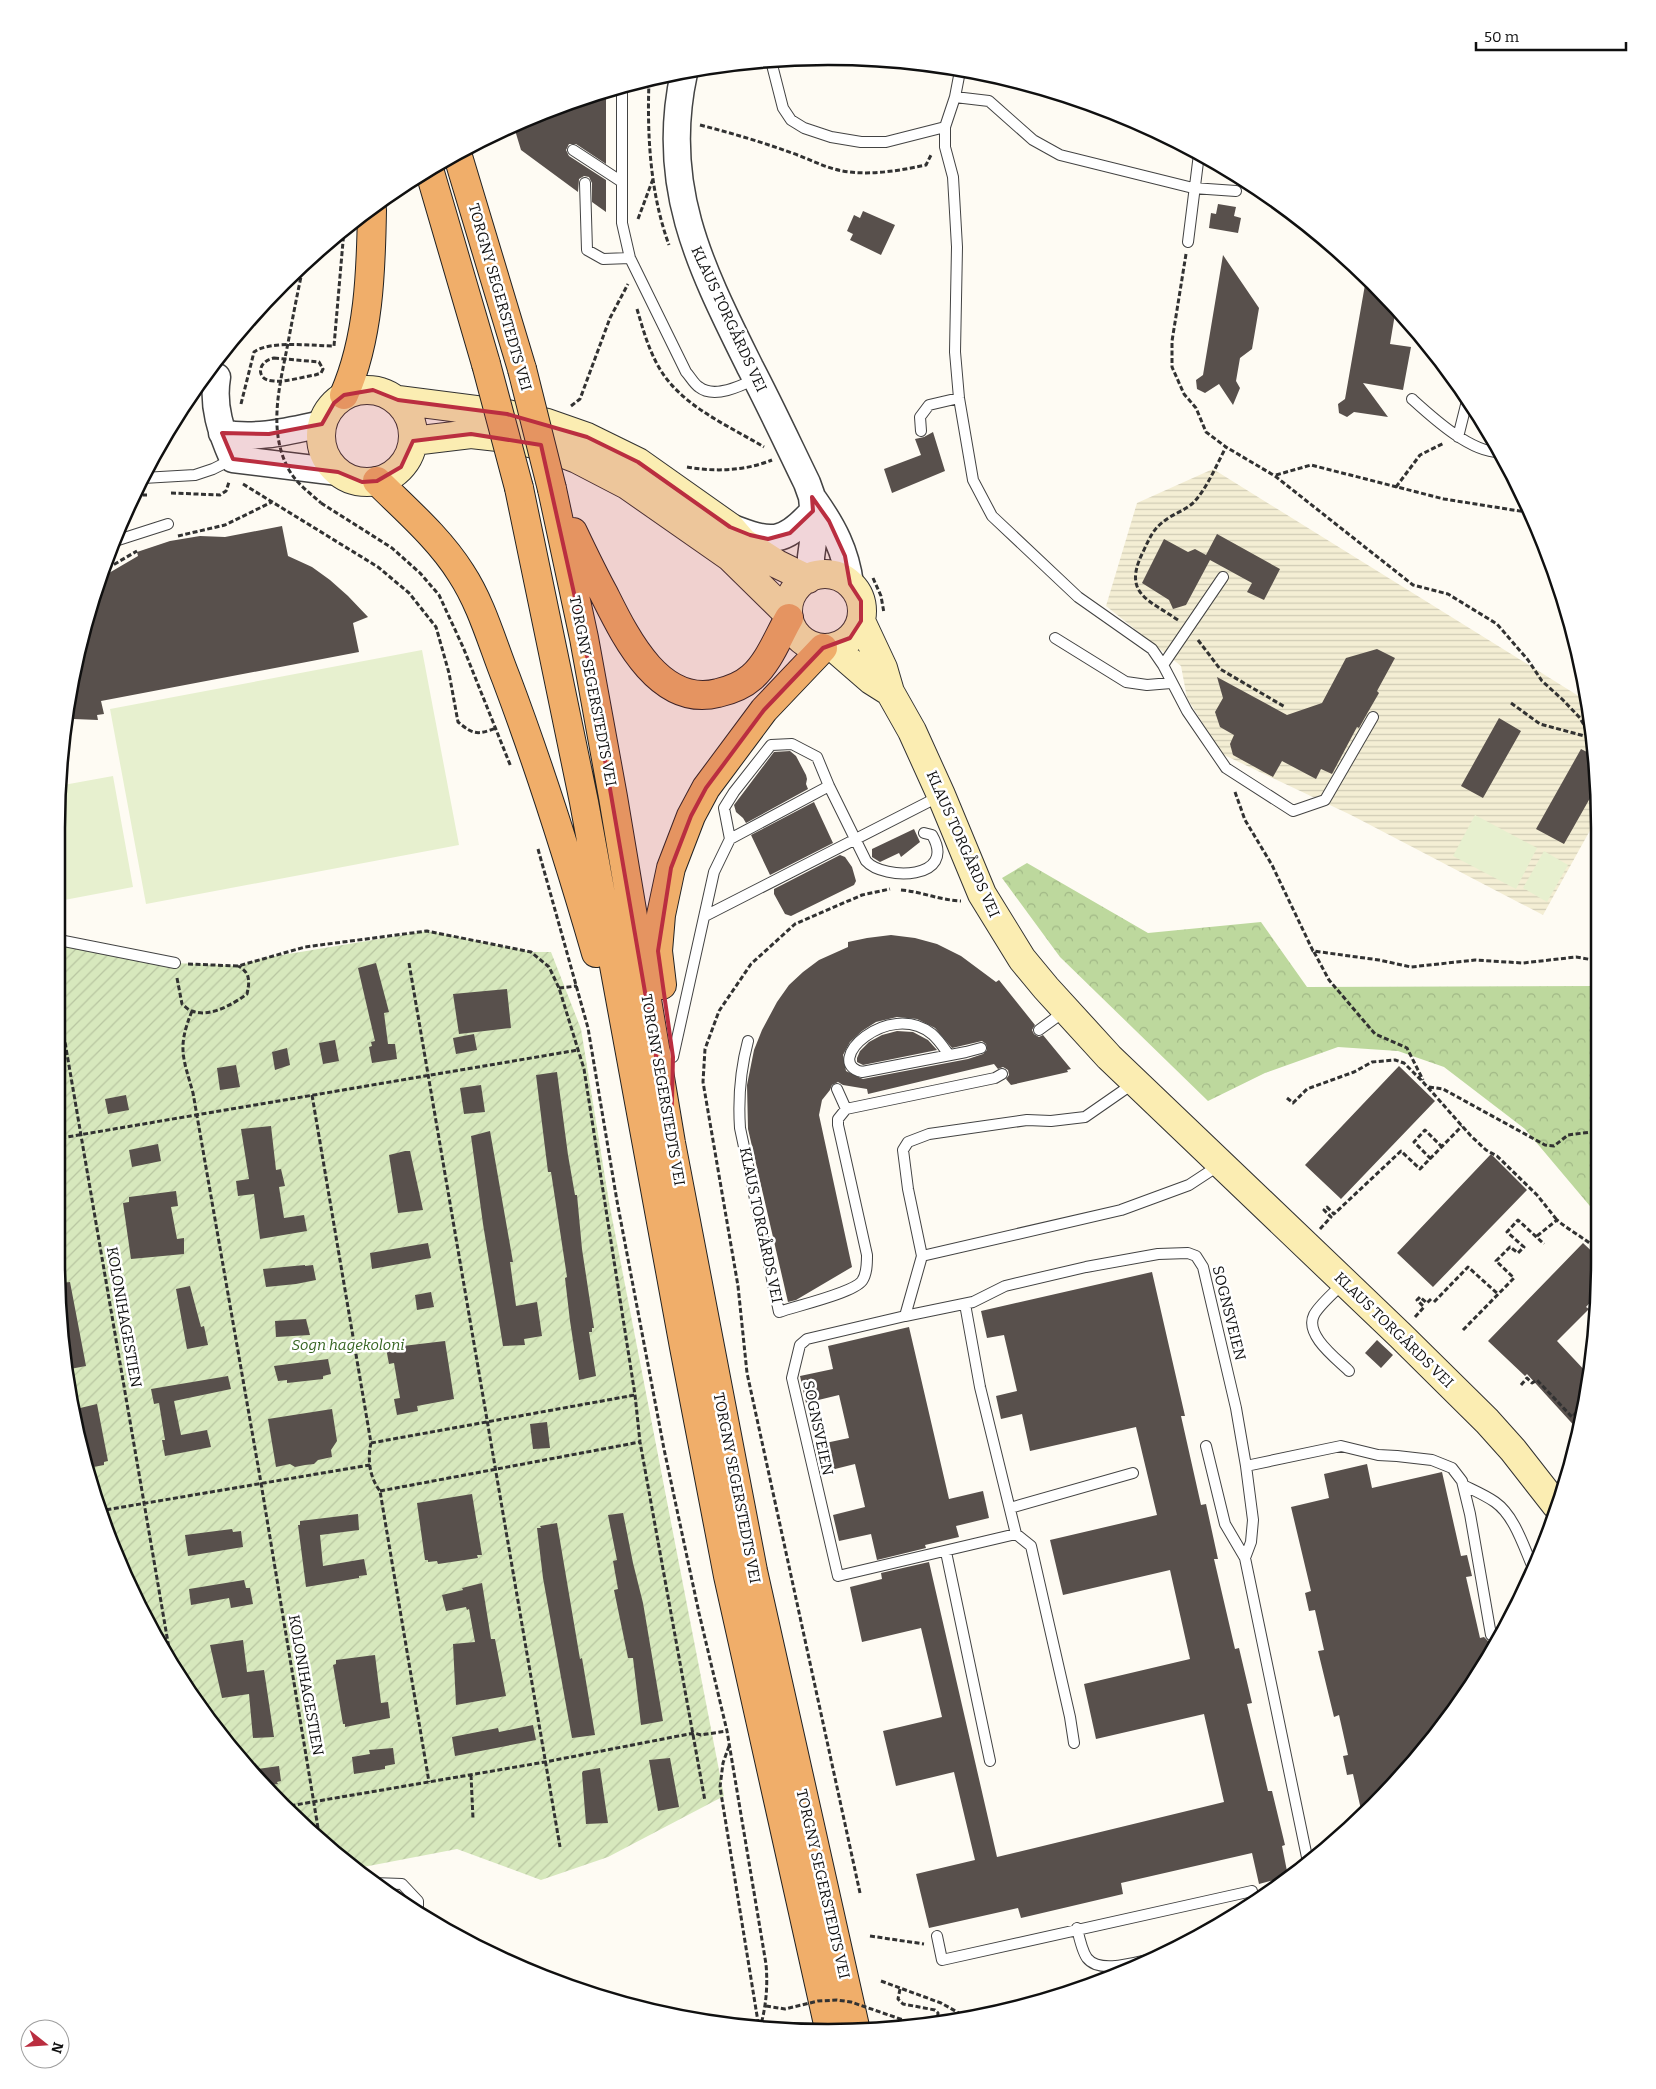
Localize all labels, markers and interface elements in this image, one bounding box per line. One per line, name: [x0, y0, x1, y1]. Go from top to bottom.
scale bar: [1476, 20, 1626, 52]
text: 50 m: [1484, 28, 1520, 46]
street label: TORGNY SEGERSTEDTS VEI: [465, 201, 535, 393]
street label: KLAUS TORGÅRDS VEI: [687, 243, 771, 395]
street label: TORGNY SEGERSTEDTS VEI: [566, 594, 620, 788]
street label: KLAUS TORGÅRDS VEI: [923, 768, 1003, 920]
street label: TORGNY SEGERSTEDTS VEI: [637, 993, 689, 1187]
street label: KLAUS TORGÅRDS VEI: [736, 1146, 786, 1304]
street label: KOLONIHAGESTIEN: [103, 1245, 145, 1389]
street label: SOGNSVEIEN: [1209, 1264, 1249, 1362]
street label: KLAUS TORGÅRDS VEI: [1331, 1268, 1457, 1392]
park label: Sogn hagekoloni: [291, 1336, 405, 1354]
street label: SOGNSVEIEN: [799, 1379, 837, 1477]
street label: TORGNY SEGERSTEDTS VEI: [710, 1391, 764, 1585]
street label: KOLONIHAGESTIEN: [285, 1613, 327, 1757]
street label: TORGNY SEGERSTEDTS VEI: [792, 1787, 854, 1981]
north arrow: [20, 2019, 70, 2069]
text: N: [47, 2040, 67, 2055]

